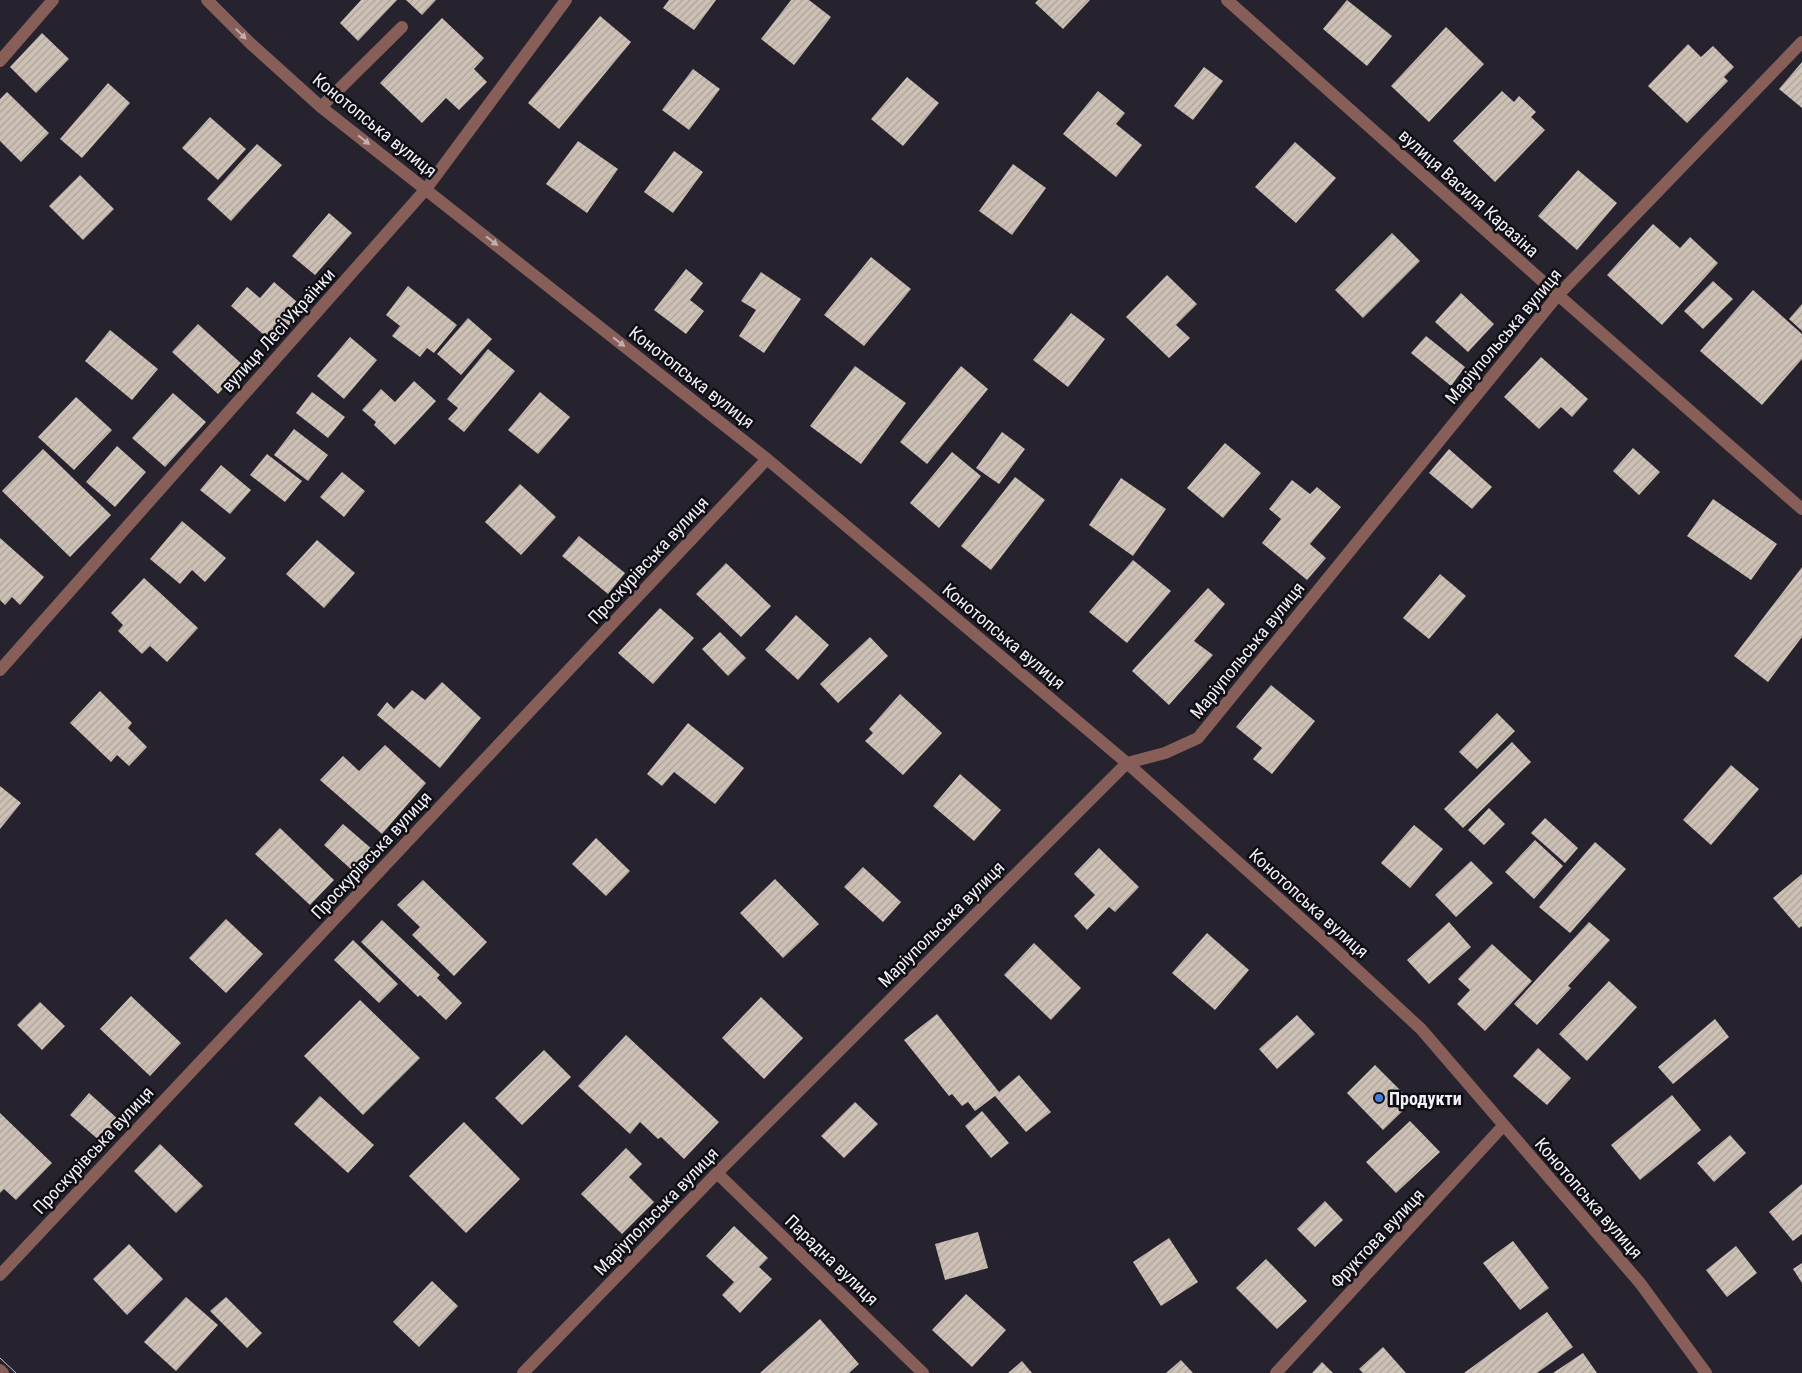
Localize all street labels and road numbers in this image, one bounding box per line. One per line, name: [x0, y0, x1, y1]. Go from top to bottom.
street label: Конотопська вулиця: [309, 69, 441, 181]
street label: вулиця Василя Каразіна: [1395, 125, 1543, 261]
street label: вулиця Лесі Українки: [217, 264, 339, 396]
street label: Маріупольська вулиця: [1440, 264, 1566, 408]
street label: Конотопська вулиця: [625, 322, 759, 432]
street label: Проскурівська вулиця: [584, 492, 712, 628]
street label: Маріупольська вулиця: [1185, 577, 1309, 723]
street label: Конотопська вулиця: [938, 579, 1070, 693]
street label: Проскурівська вулиця: [307, 787, 435, 923]
street label: Конотопська вулиця: [1245, 844, 1373, 962]
street label: Маріупольська вулиця: [874, 857, 1008, 991]
street label: Проскурівська вулиця: [29, 1082, 157, 1218]
street label: Конотопська вулиця: [1531, 1133, 1647, 1263]
street label: Маріупольська вулиця: [590, 1143, 722, 1279]
street label: Фруктова вулиця: [1326, 1184, 1428, 1292]
street label: Парадна вулиця: [781, 1210, 883, 1310]

